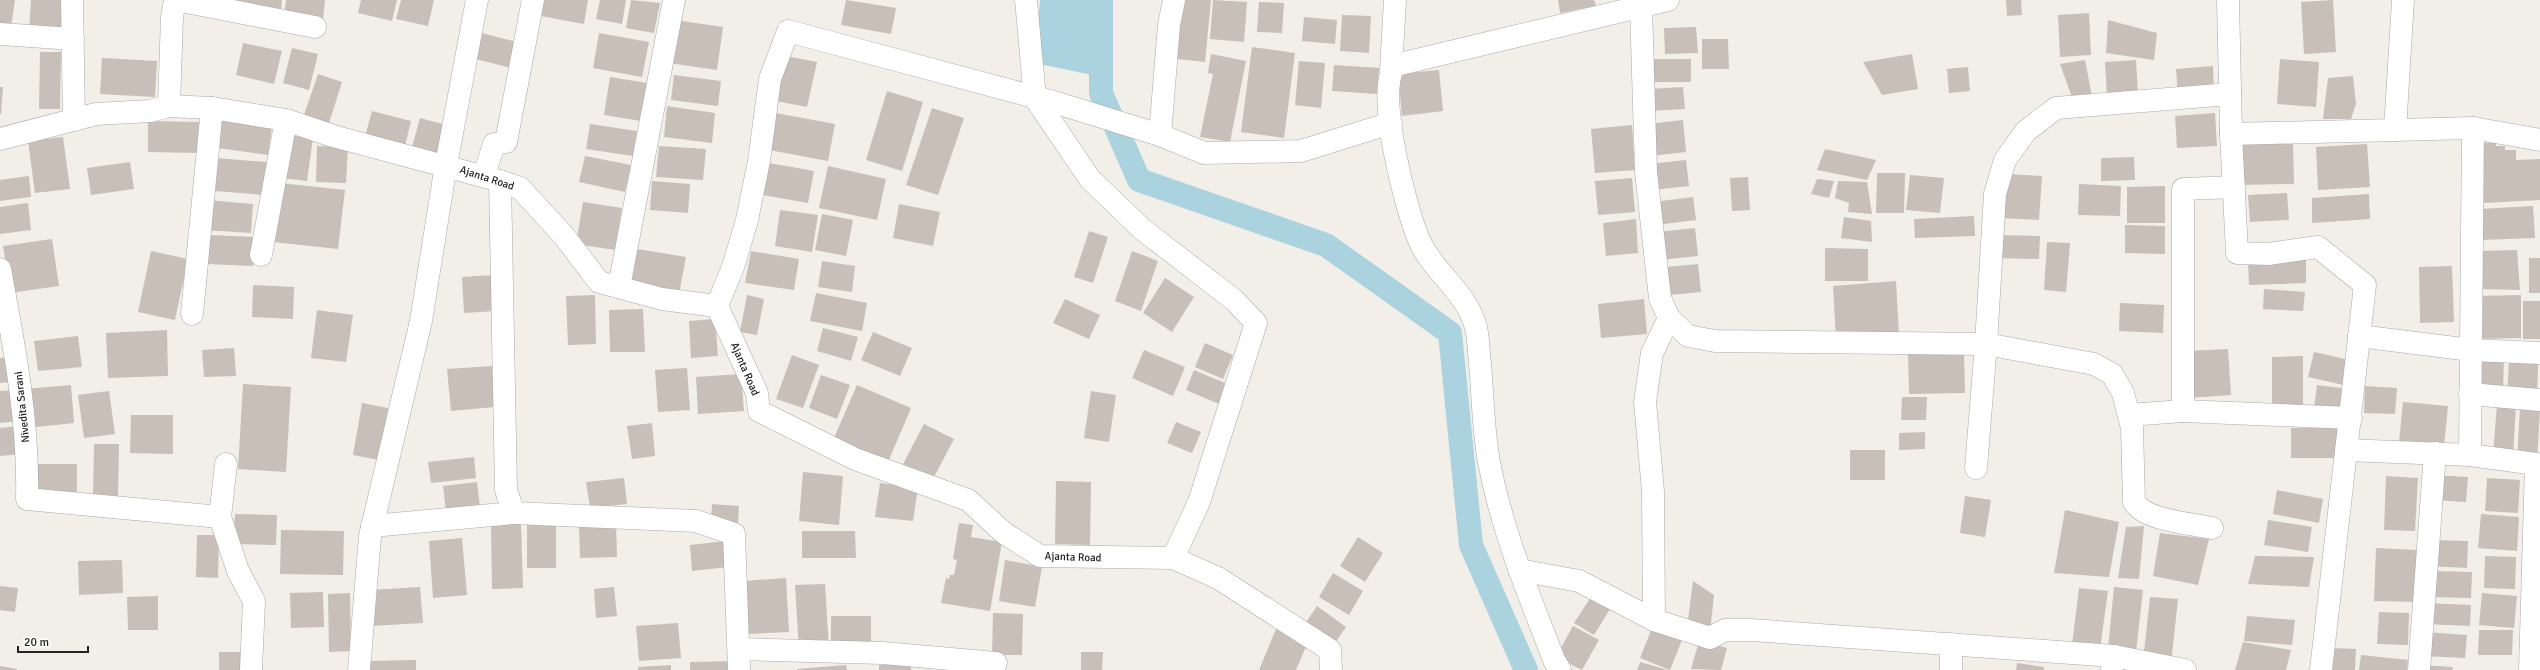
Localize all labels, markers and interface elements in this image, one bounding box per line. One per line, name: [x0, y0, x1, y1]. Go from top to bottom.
street label: Ajanta Road: [458, 163, 516, 193]
street label: Ajanta Road: [728, 340, 762, 398]
street label: Nivedita Sarani: [12, 371, 32, 443]
street label: Ajanta Road: [1044, 550, 1102, 564]
scale bar: [18, 628, 88, 654]
text: 20 m: [24, 635, 49, 650]

